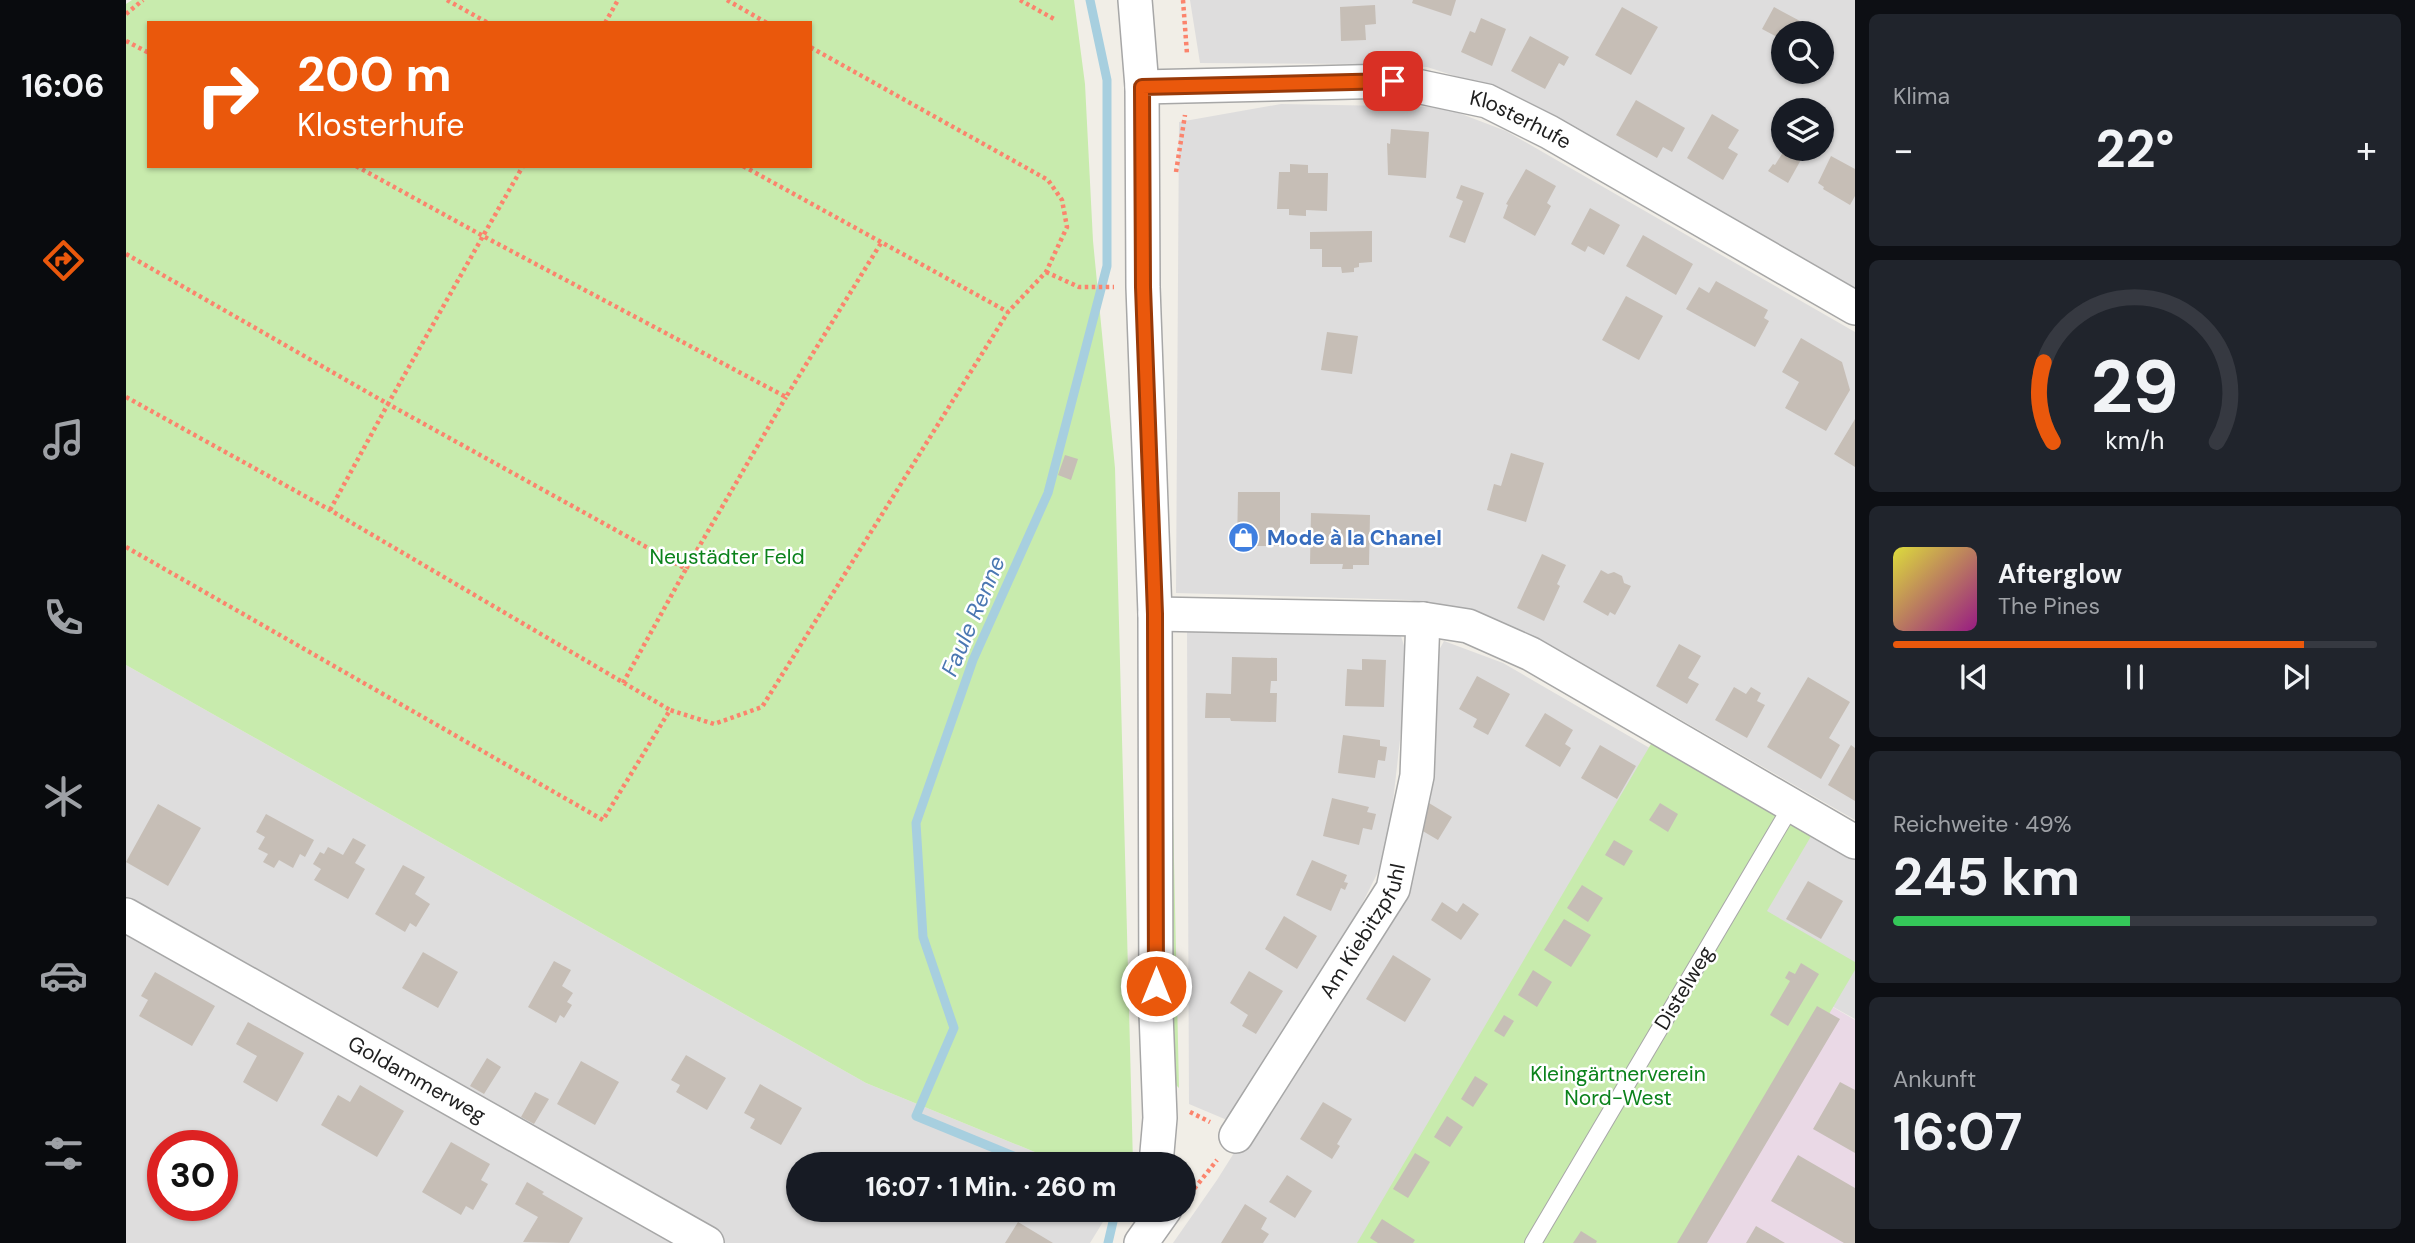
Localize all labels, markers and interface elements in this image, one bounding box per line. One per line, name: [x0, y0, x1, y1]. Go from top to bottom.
map controls: [1771, 21, 1834, 161]
button: search: [1771, 21, 1834, 84]
text: 200 m: [297, 42, 452, 106]
icon: right: [182, 49, 273, 140]
pin: [1363, 51, 1423, 111]
icon: arrive: [1374, 62, 1412, 100]
text: 16:06: [22, 65, 104, 107]
text: Klima: [1893, 81, 1950, 111]
street label: Klosterhufe: [1467, 84, 1576, 156]
button: layers: [1771, 98, 1834, 161]
text: Klosterhufe: [297, 104, 464, 146]
text: 22°: [2096, 115, 2174, 183]
text: −: [1893, 125, 1914, 175]
text: +: [2356, 125, 2377, 175]
icon: directions: [39, 236, 88, 285]
text: 29: [2091, 340, 2179, 435]
icon: music: [39, 415, 88, 464]
text: km/h: [2105, 423, 2165, 456]
shop icon: Mode à la Chanel: [1227, 521, 1261, 555]
place label: Mode à la Chanel: [1267, 524, 1442, 552]
park label: Neustädter Feld: [649, 543, 805, 571]
water label: Faule Renne: [934, 551, 1012, 681]
text: Afterglow: [1998, 557, 2122, 591]
text: The Pines: [1998, 591, 2100, 621]
icon: phone: [39, 593, 88, 642]
icon: previous: [1955, 658, 1993, 696]
icon: pause: [2116, 658, 2154, 696]
icon: next: [2277, 658, 2315, 696]
icon: climate: [39, 772, 88, 821]
text: Reichweite · 49%: [1893, 809, 2072, 839]
text: 245 km: [1893, 843, 2080, 911]
street label: Am Kiebitzpfuhl: [1313, 861, 1412, 1004]
street label: Distelweg: [1648, 941, 1720, 1035]
position arrow: [1119, 949, 1193, 1023]
icon: car: [39, 951, 88, 1000]
street label: Goldammerweg: [343, 1029, 491, 1129]
park label: Kleingärtnerverein Nord-West: [1530, 1060, 1706, 1112]
text: Ankunft: [1893, 1064, 1976, 1094]
text: 16:07: [1893, 1098, 2022, 1166]
icon: filters: [39, 1129, 88, 1178]
speed limit sign: 30: [147, 1130, 238, 1221]
text: 16:07 · 1 Min. · 260 m: [866, 1170, 1116, 1204]

